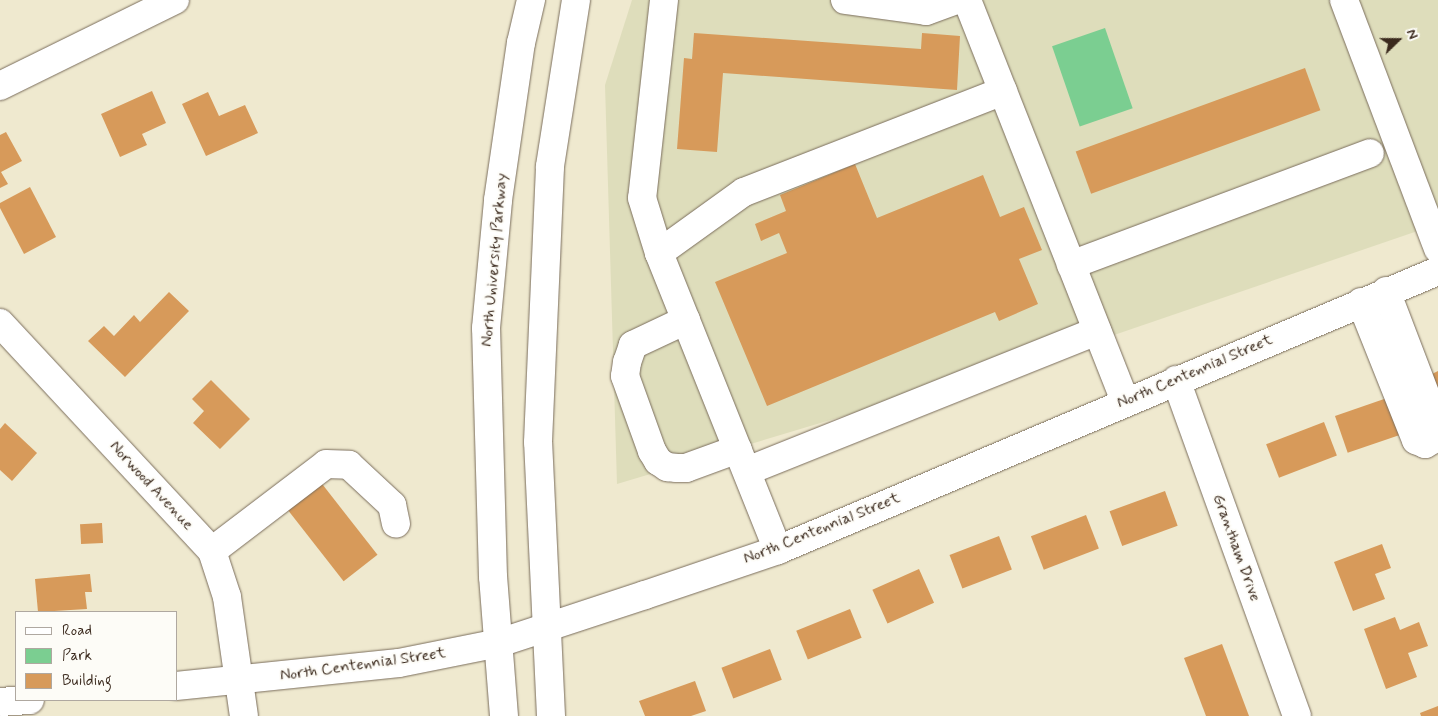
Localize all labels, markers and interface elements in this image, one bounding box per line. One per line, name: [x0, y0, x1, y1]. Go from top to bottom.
north arrow: [1373, 15, 1423, 65]
text: N: [1402, 27, 1422, 42]
street label: North University Parkway: [478, 172, 512, 348]
street label: North Centennial Street: [1114, 330, 1276, 414]
street label: Norwood Avenue: [106, 439, 196, 533]
street label: North Centennial Street: [741, 489, 903, 569]
street label: Grantham Drive: [1208, 492, 1264, 604]
legend: [15, 611, 178, 701]
text: Road: [62, 621, 92, 641]
street label: North Centennial Street: [279, 644, 447, 686]
text: Park: [62, 646, 92, 666]
text: Building: [62, 671, 112, 691]

